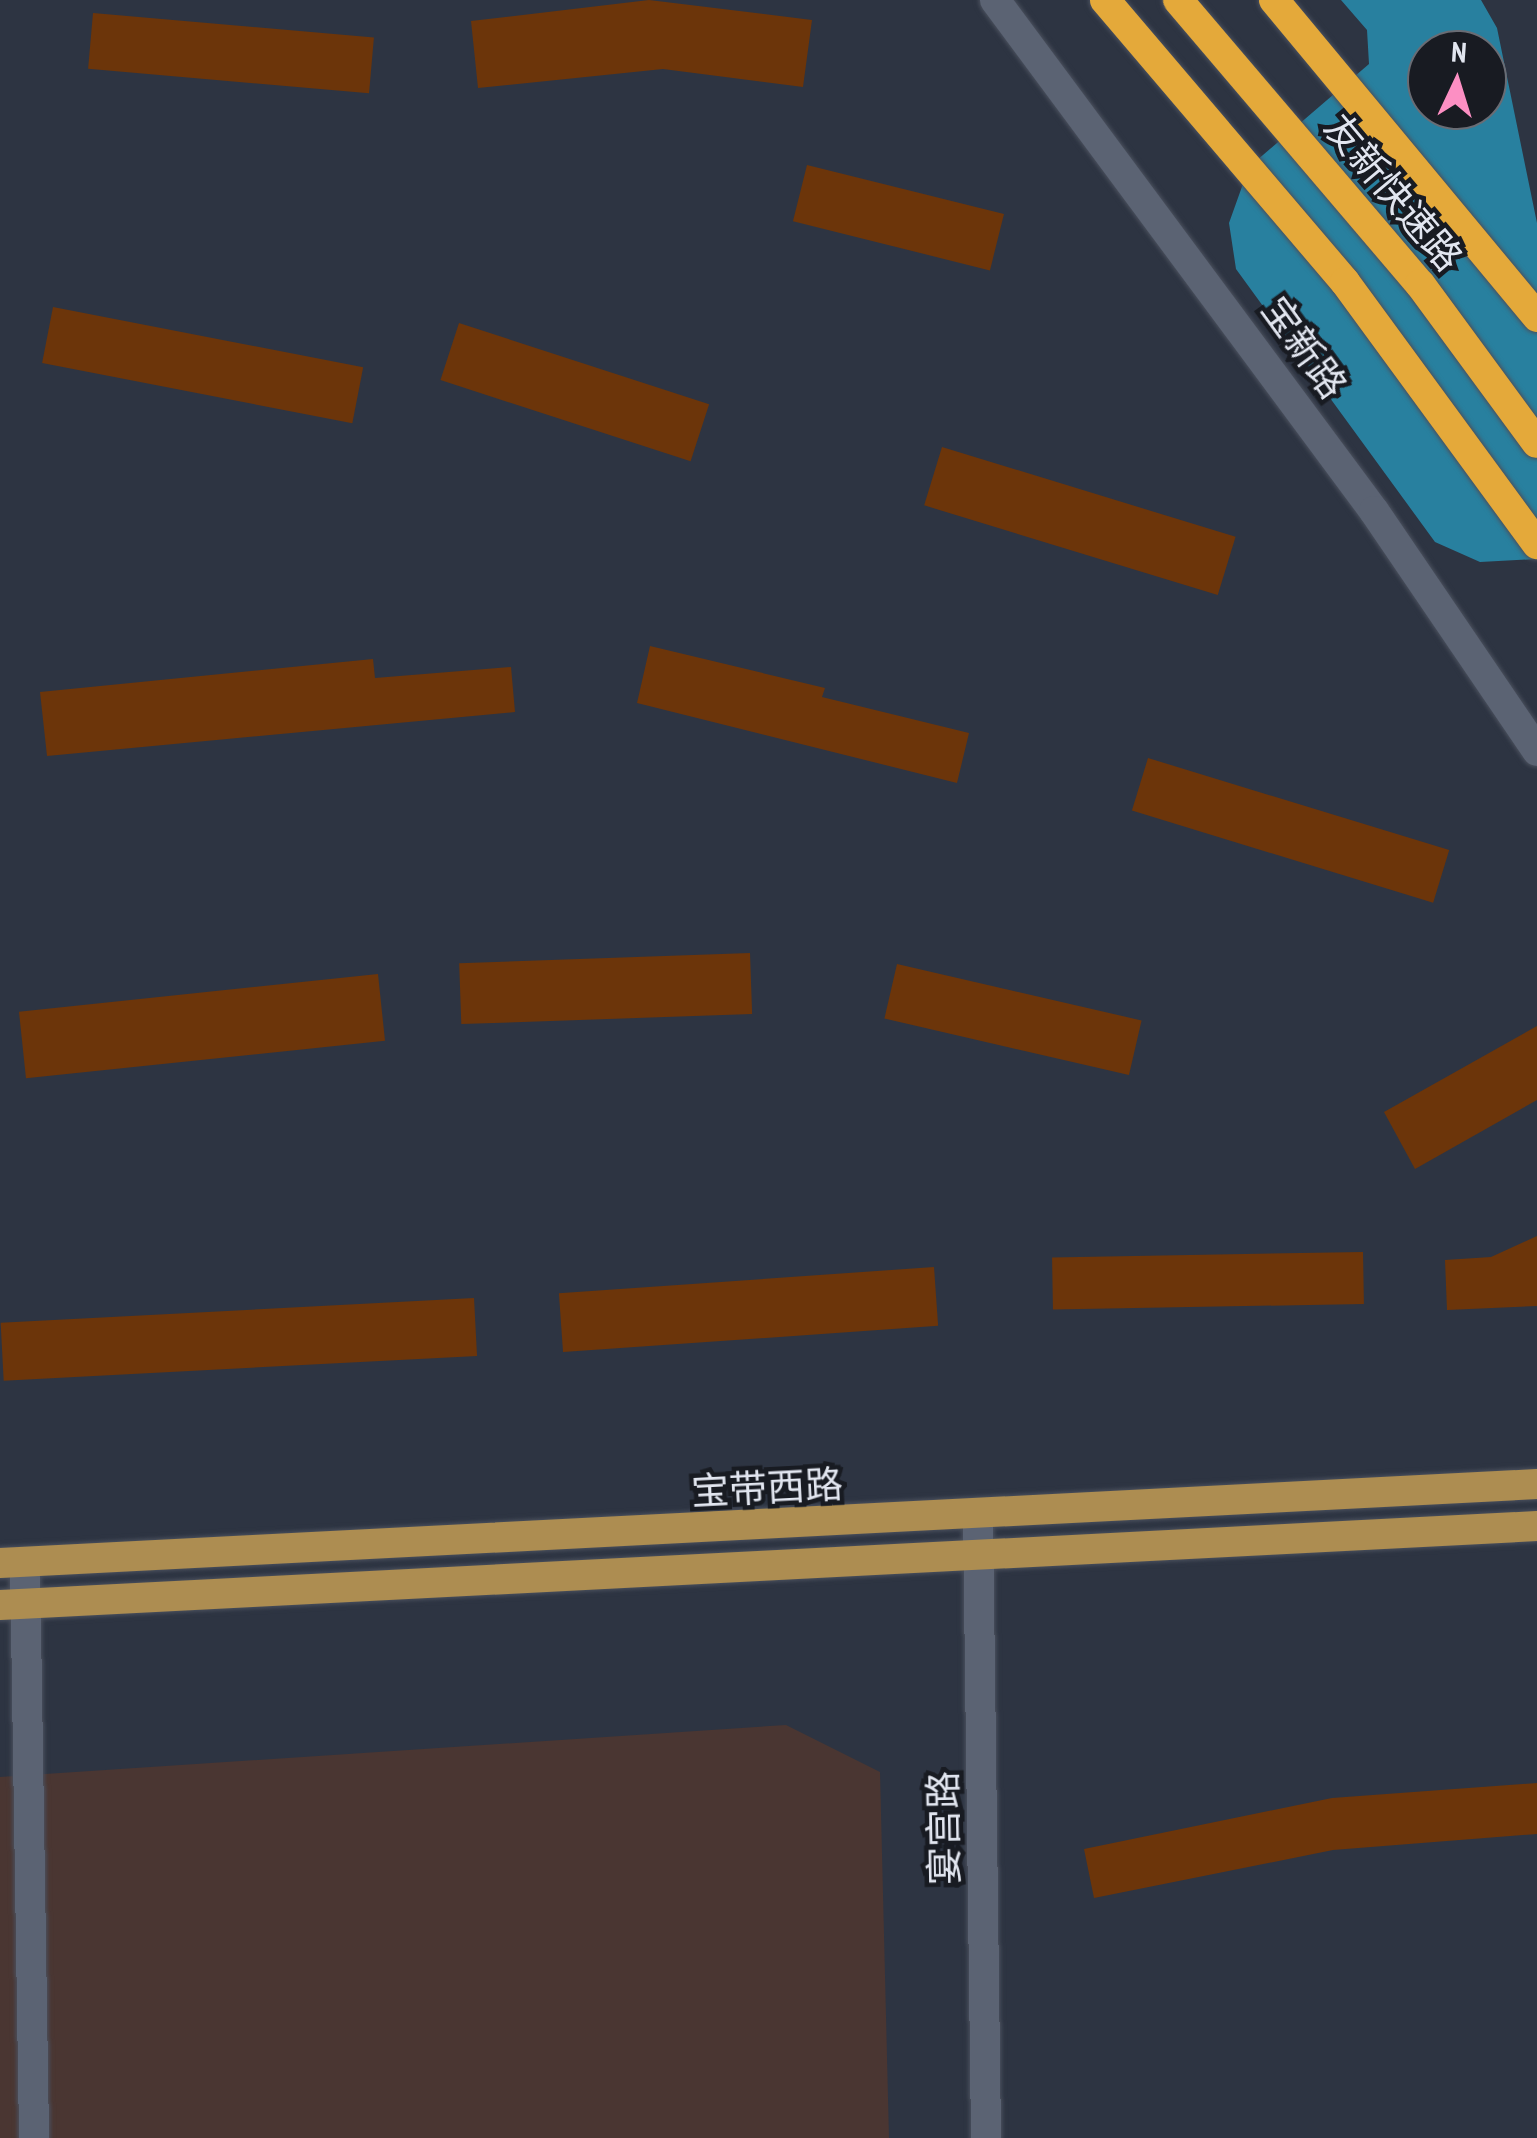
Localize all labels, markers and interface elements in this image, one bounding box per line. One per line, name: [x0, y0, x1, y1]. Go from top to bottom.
north arrow: [1407, 30, 1507, 130]
text: N: [1450, 33, 1468, 71]
street label: 友新快速路: [1315, 105, 1473, 279]
street label: 宝新路: [1253, 287, 1357, 407]
street label: 宝带西路: [690, 1460, 844, 1514]
street label: 宴宫路: [919, 1771, 967, 1885]

